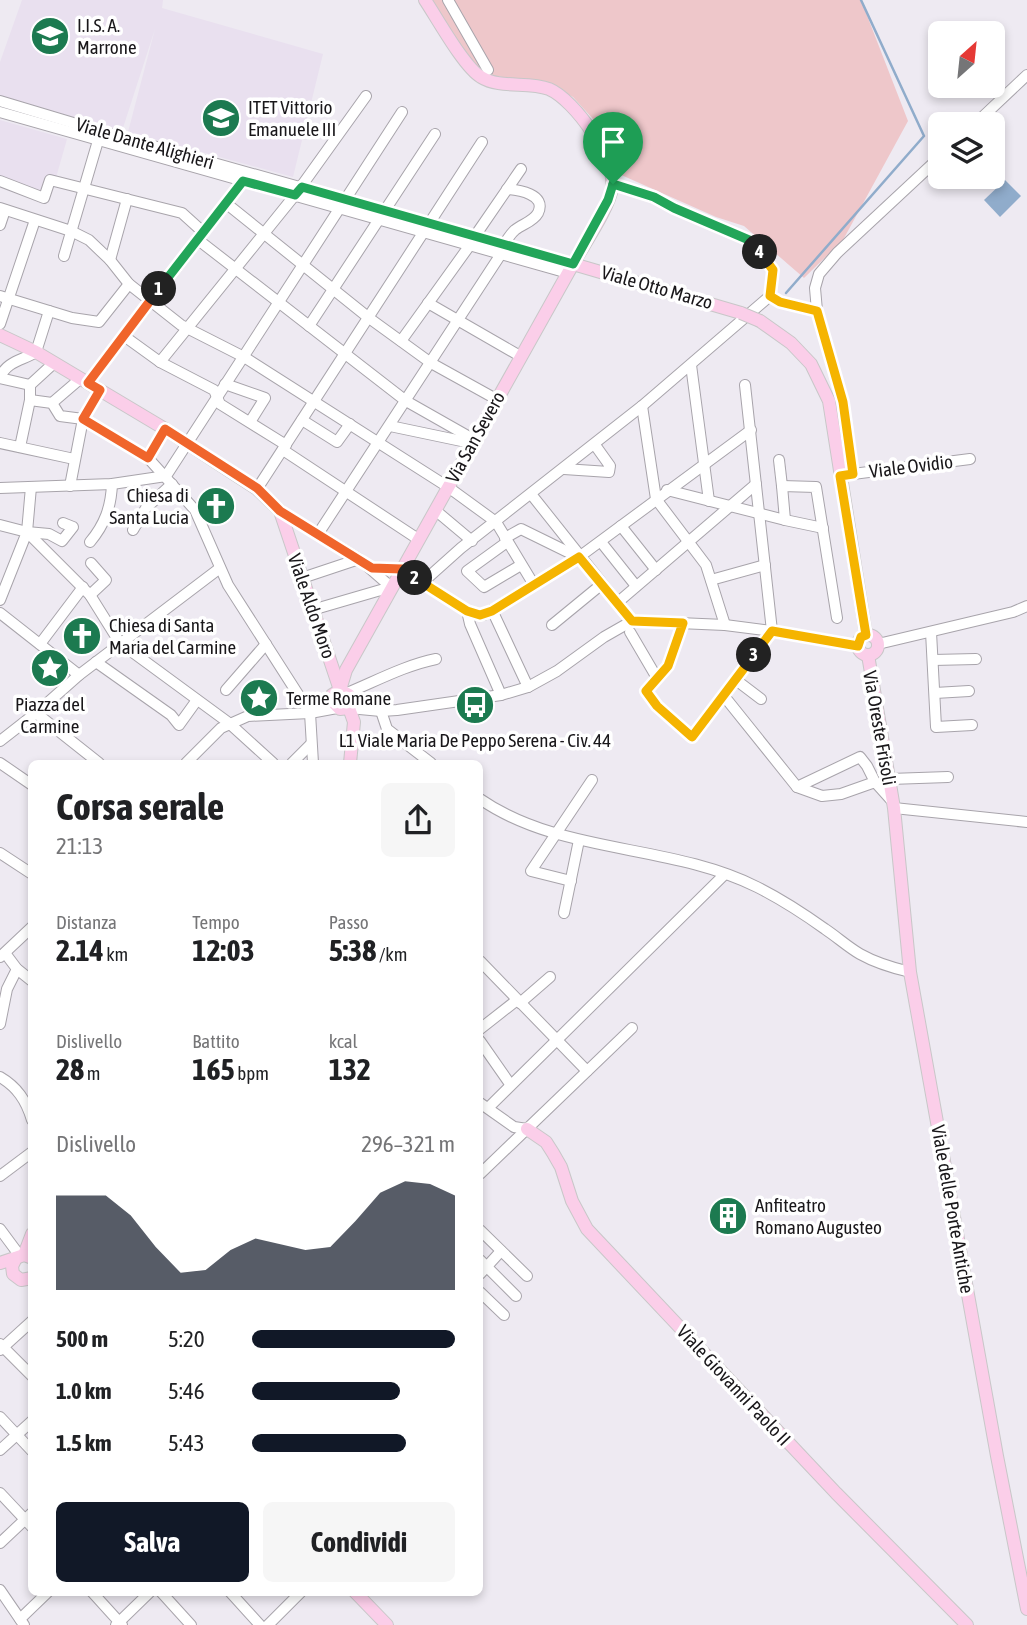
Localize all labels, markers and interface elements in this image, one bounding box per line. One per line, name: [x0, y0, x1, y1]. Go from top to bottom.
place label: I.I.S. A. Marrone: [77, 14, 137, 58]
school or university icon: I.I.S. A. Marrone: [29, 15, 71, 57]
north arrow: [928, 21, 1004, 98]
map controls: [928, 21, 1005, 189]
place label: ITET Vittorio Emanuele III: [248, 96, 336, 140]
school or university icon: ITET Vittorio Emanuele III: [200, 97, 242, 139]
pin: [583, 112, 643, 184]
button: layers: [928, 112, 1005, 189]
street label: Viale Dante Alighieri: [73, 113, 217, 173]
icon: arrive: [594, 123, 632, 161]
pin: 4: [742, 234, 778, 270]
text: 4: [755, 240, 764, 262]
street label: Viale Otto Marzo: [599, 261, 715, 313]
pin: 1: [142, 272, 176, 306]
text: 1: [154, 277, 163, 299]
street label: Via San Severo: [441, 387, 509, 486]
street label: Viale Ovidio: [868, 450, 954, 482]
place label: Chiesa di Santa Lucia: [109, 484, 189, 528]
church icon: Chiesa di Santa Lucia: [195, 485, 237, 527]
street label: Viale Aldo Moro: [284, 551, 340, 661]
pin: 2: [398, 560, 432, 596]
text: 2: [410, 566, 419, 588]
place label: Chiesa di Santa Maria del Carmine: [109, 614, 236, 658]
church icon: Chiesa di Santa Maria del Carmine: [61, 615, 103, 657]
pin: 3: [736, 638, 772, 672]
text: 3: [749, 643, 758, 665]
place icon: Piazza del Carmine: [29, 647, 71, 689]
street label: Via Oreste Frisoli: [859, 669, 901, 787]
place icon: Terme Romane: [238, 677, 280, 719]
bus stop icon: L1 Viale Maria De Peppo Serena - Civ. 44: [454, 684, 496, 726]
place label: Terme Romane: [286, 687, 391, 709]
place label: Piazza del Carmine: [15, 693, 85, 737]
place label: L1 Viale Maria De Peppo Serena - Civ. 44: [339, 729, 611, 751]
button: share: [381, 783, 455, 857]
text: Corsa serale: [56, 785, 224, 828]
text: 21:13: [56, 833, 103, 859]
text: Distanza: [56, 911, 117, 933]
text: Tempo: [192, 911, 240, 933]
text: Passo: [329, 911, 369, 933]
text: 2.14: [56, 933, 104, 967]
text: 12:03: [192, 933, 255, 967]
text: 5:38: [329, 933, 376, 967]
text: km: [104, 943, 128, 965]
text: /km: [376, 943, 407, 965]
text: Dislivello: [56, 1030, 122, 1052]
text: Battito: [192, 1030, 240, 1052]
text: kcal: [329, 1030, 358, 1052]
text: 28: [56, 1052, 84, 1086]
text: 165: [192, 1052, 235, 1086]
text: 132: [329, 1052, 371, 1086]
text: m: [84, 1062, 101, 1084]
text: bpm: [235, 1062, 269, 1084]
street label: Viale delle Porte Antiche: [927, 1123, 979, 1295]
text: Dislivello: [56, 1131, 136, 1157]
text: 296–321 m: [361, 1131, 455, 1157]
place label: Anfiteatro Romano Augusteo: [755, 1194, 882, 1238]
building icon: Anfiteatro Romano Augusteo: [707, 1195, 749, 1237]
street label: Viale Giovanni Paolo II: [673, 1320, 795, 1450]
text: 500 m: [56, 1326, 108, 1352]
text: 5:20: [168, 1326, 205, 1352]
text: 1.0 km: [56, 1378, 112, 1404]
text: 5:46: [168, 1378, 205, 1404]
text: 1.5 km: [56, 1430, 112, 1456]
text: 5:43: [168, 1430, 205, 1456]
button: Salva: [56, 1502, 249, 1582]
button: Condividi: [263, 1502, 455, 1582]

